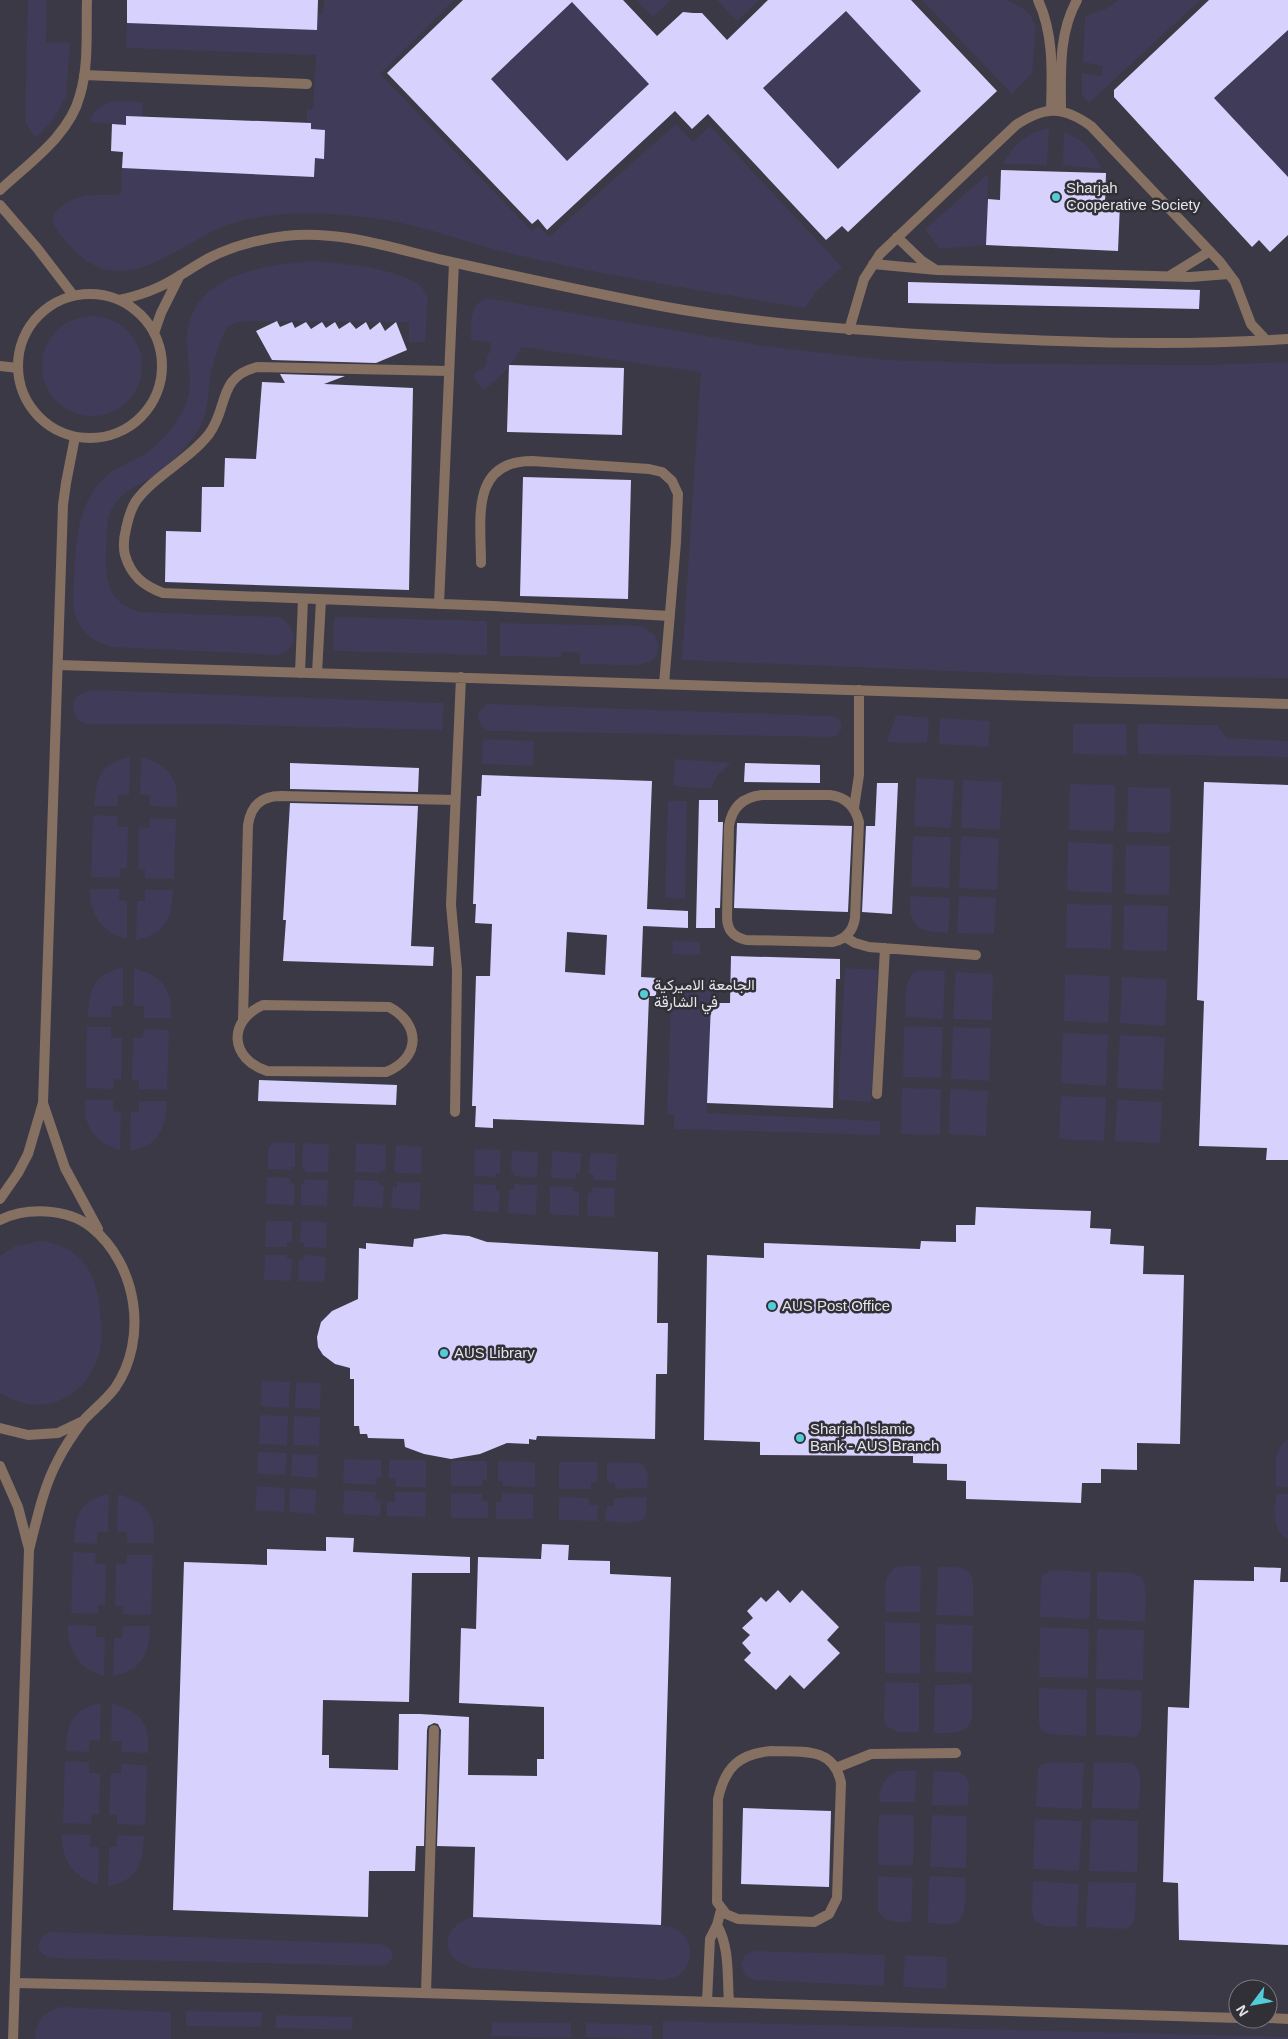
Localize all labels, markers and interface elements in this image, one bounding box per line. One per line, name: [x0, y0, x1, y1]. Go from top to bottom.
place label: Sharjah Cooperative Society: [1066, 179, 1201, 213]
marker: Sharjah Cooperative Society: [1050, 191, 1062, 203]
place label: الجامعة الاميركية في الشارقة: [654, 976, 755, 1015]
marker: الجامعة الاميركية في الشارقة: [638, 988, 650, 1000]
place label: AUS Post Office: [782, 1297, 890, 1314]
marker: AUS Post Office: [766, 1300, 778, 1312]
place label: AUS Library: [454, 1344, 535, 1361]
marker: AUS Library: [438, 1347, 450, 1359]
place label: Sharjah Islamic Bank - AUS Branch: [810, 1420, 939, 1454]
marker: Sharjah Islamic Bank - AUS Branch: [794, 1432, 806, 1444]
north arrow: [1228, 1979, 1278, 2029]
text: N: [1233, 2002, 1251, 2019]

